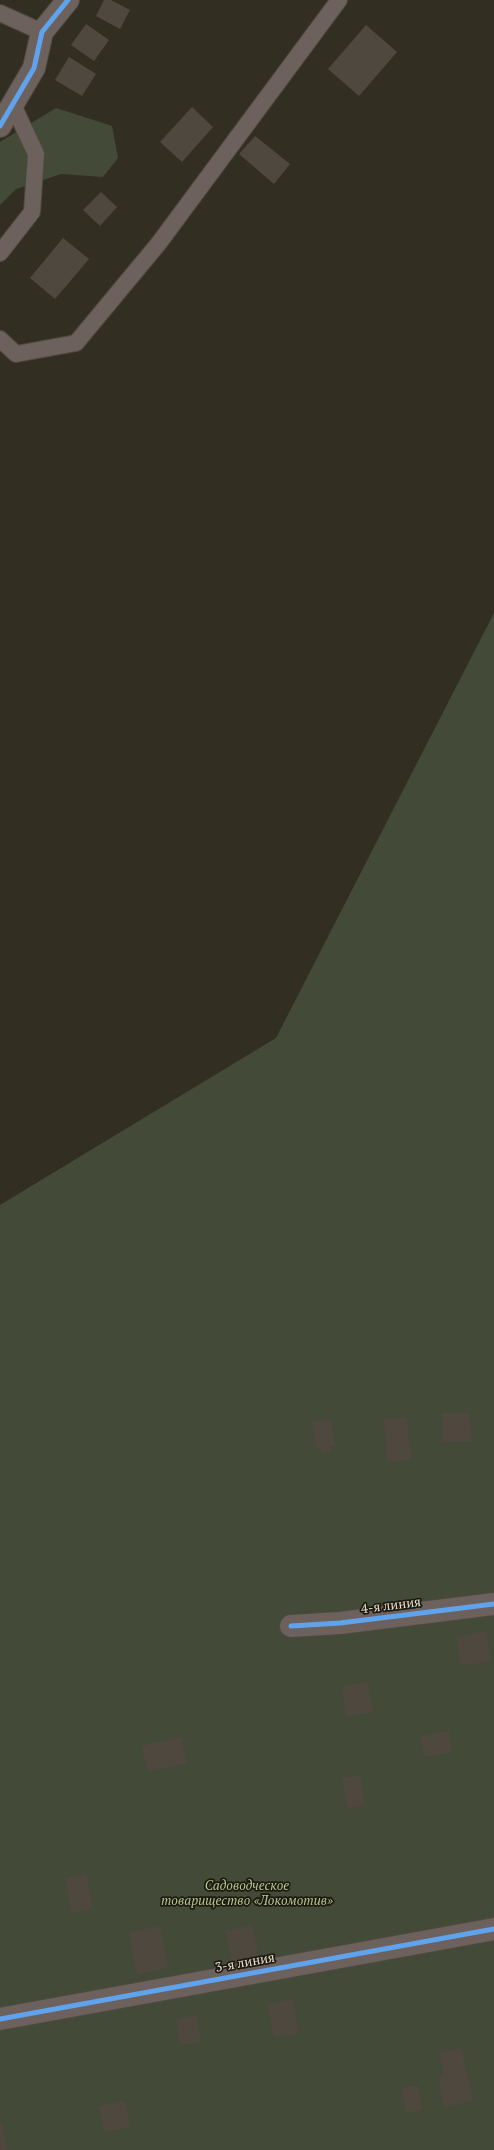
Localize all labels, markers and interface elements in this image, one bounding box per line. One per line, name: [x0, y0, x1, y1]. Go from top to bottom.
street label: 4-я линия: [360, 1595, 422, 1617]
park label: Садоводческое товарищество «Локомотив»: [161, 1878, 333, 1909]
street label: 3-я линия: [214, 1950, 276, 1976]

